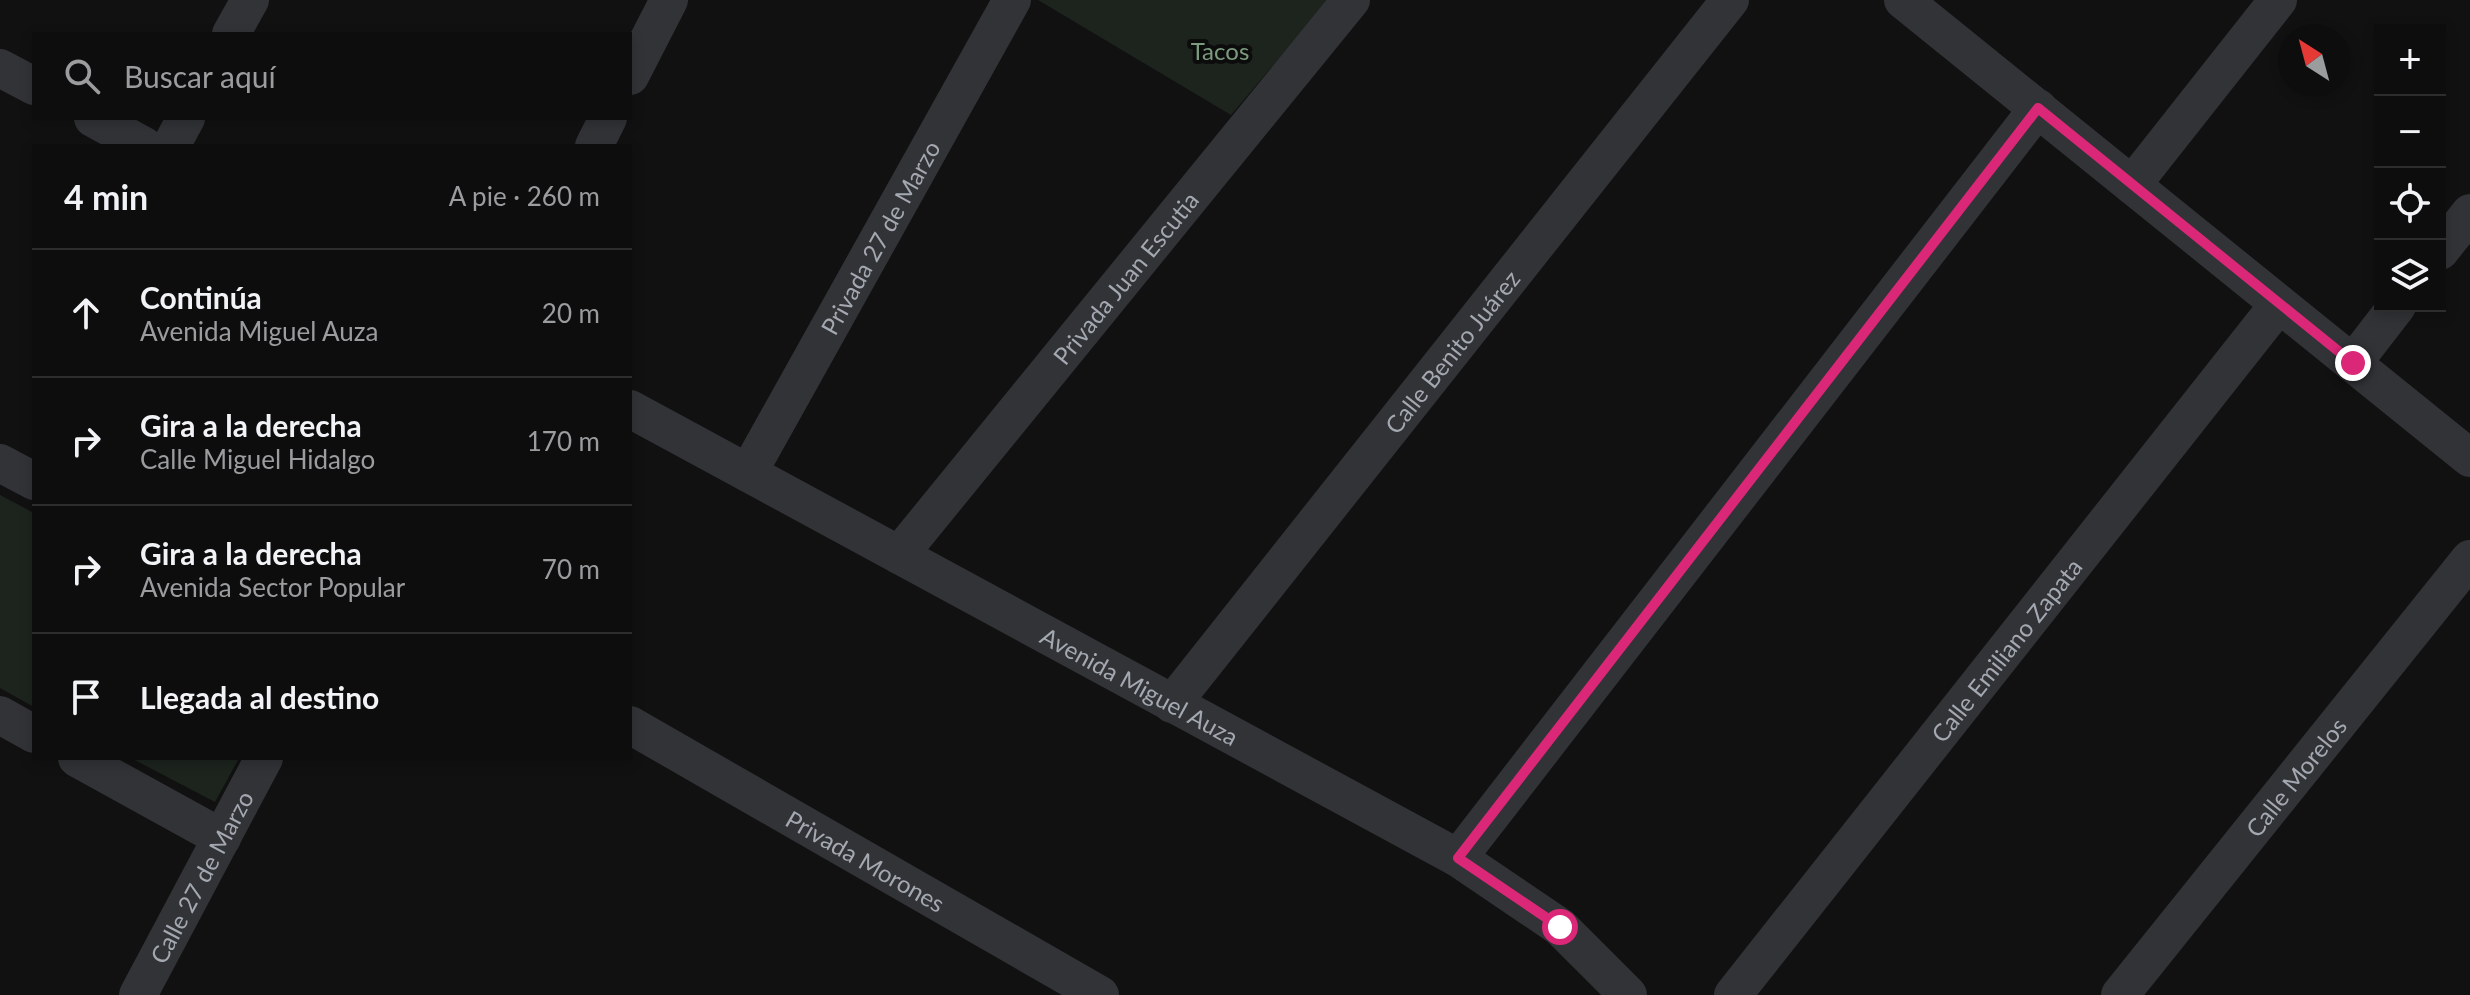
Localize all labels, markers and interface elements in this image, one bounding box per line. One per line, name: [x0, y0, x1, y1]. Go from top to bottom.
north arrow: [2278, 24, 2350, 96]
map controls: [2374, 24, 2446, 312]
button: +: [2374, 24, 2446, 96]
search box: [32, 32, 632, 120]
park label: Tacos: [1191, 36, 1249, 65]
icon: search: [60, 54, 104, 98]
text: Buscar aquí: [124, 58, 276, 94]
button: −: [2374, 96, 2446, 168]
street label: Privada 27 de Marzo: [814, 135, 945, 339]
button: locate: [2374, 168, 2446, 240]
text: 4 min: [64, 176, 148, 217]
text: A pie · 260 m: [449, 180, 600, 212]
street label: Privada Juan Escutia: [1046, 185, 1204, 370]
button: layers: [2374, 240, 2446, 312]
street label: Calle Benito Juárez: [1378, 264, 1525, 439]
text: Continúa: [140, 279, 262, 315]
icon: ahead: [64, 291, 108, 335]
text: 20 m: [542, 297, 600, 329]
text: Avenida Miguel Auza: [140, 315, 379, 347]
route end: [2335, 345, 2371, 381]
text: Gira a la derecha: [140, 407, 362, 443]
icon: right: [64, 419, 108, 463]
text: 170 m: [527, 425, 600, 457]
text: Calle Miguel Hidalgo: [140, 443, 375, 475]
text: Gira a la derecha: [140, 535, 362, 571]
icon: right: [64, 547, 108, 591]
street label: Calle Emiliano Zapata: [1924, 552, 2087, 747]
text: 70 m: [542, 553, 600, 585]
text: Avenida Sector Popular: [140, 571, 405, 603]
street label: Avenida Miguel Auza: [1036, 620, 1244, 751]
icon: arrive: [64, 675, 108, 719]
text: Llegada al destino: [140, 679, 379, 715]
street label: Calle Morelos: [2239, 711, 2352, 842]
street label: Calle 27 de Marzo: [143, 785, 259, 968]
street label: Privada Morones: [781, 804, 950, 917]
route start: [1542, 909, 1578, 945]

